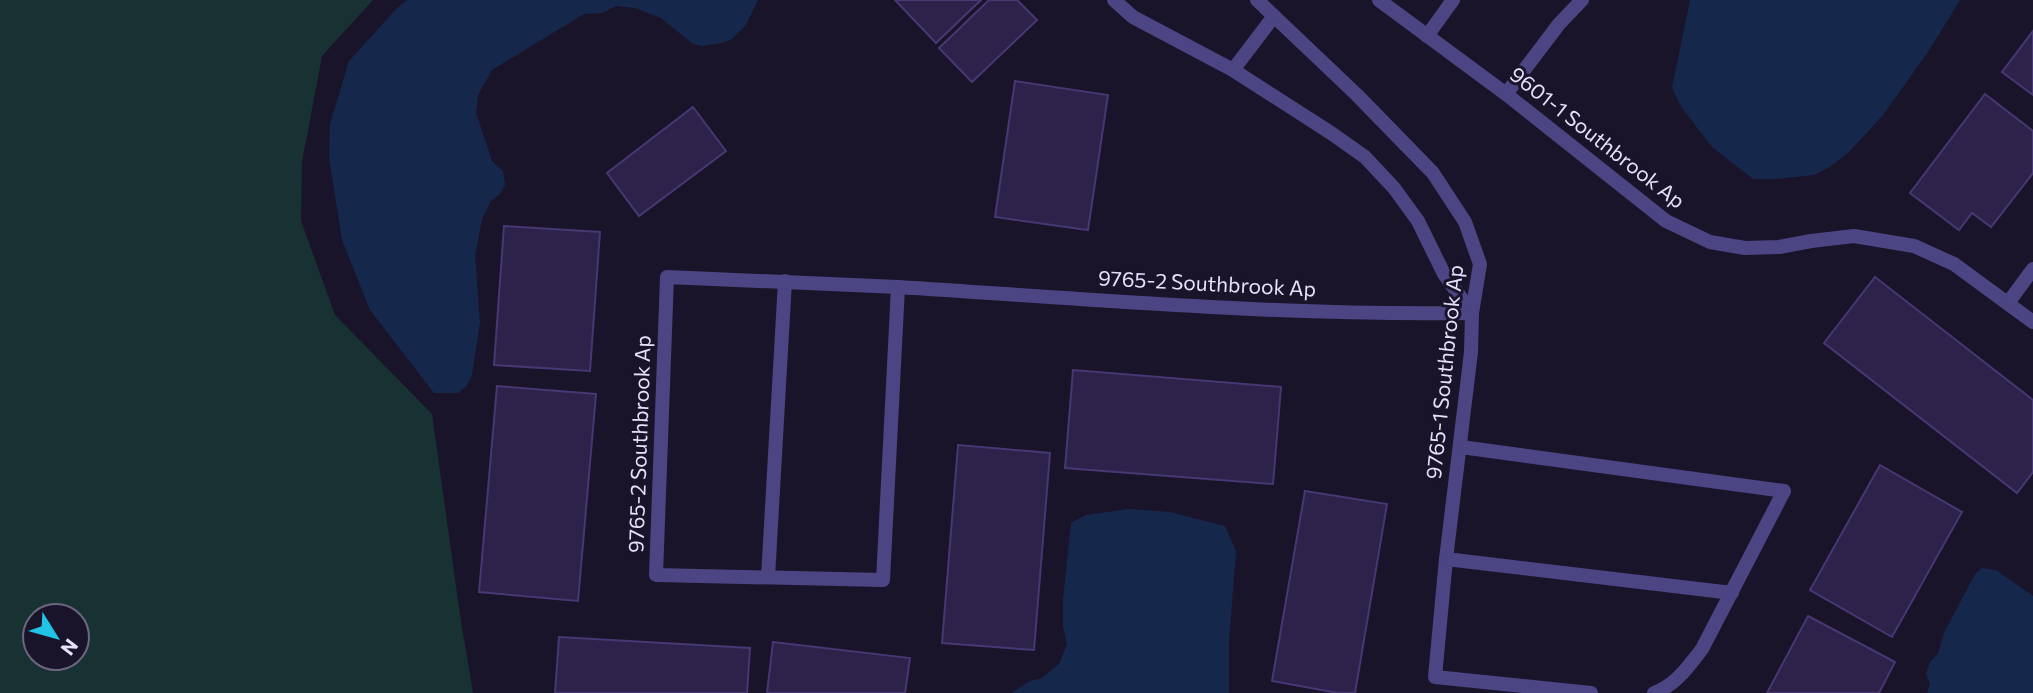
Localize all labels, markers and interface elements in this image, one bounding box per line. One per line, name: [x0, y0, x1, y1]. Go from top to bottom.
street label: 9601-1 Southbrook Ap: [1505, 61, 1690, 213]
street label: 9765-1 Southbrook Ap: [1420, 263, 1467, 480]
street label: 9765-2 Southbrook Ap: [1098, 264, 1317, 301]
street label: 9765-2 Southbrook Ap: [622, 335, 655, 553]
north arrow: [21, 602, 91, 672]
text: N: [56, 635, 83, 660]

